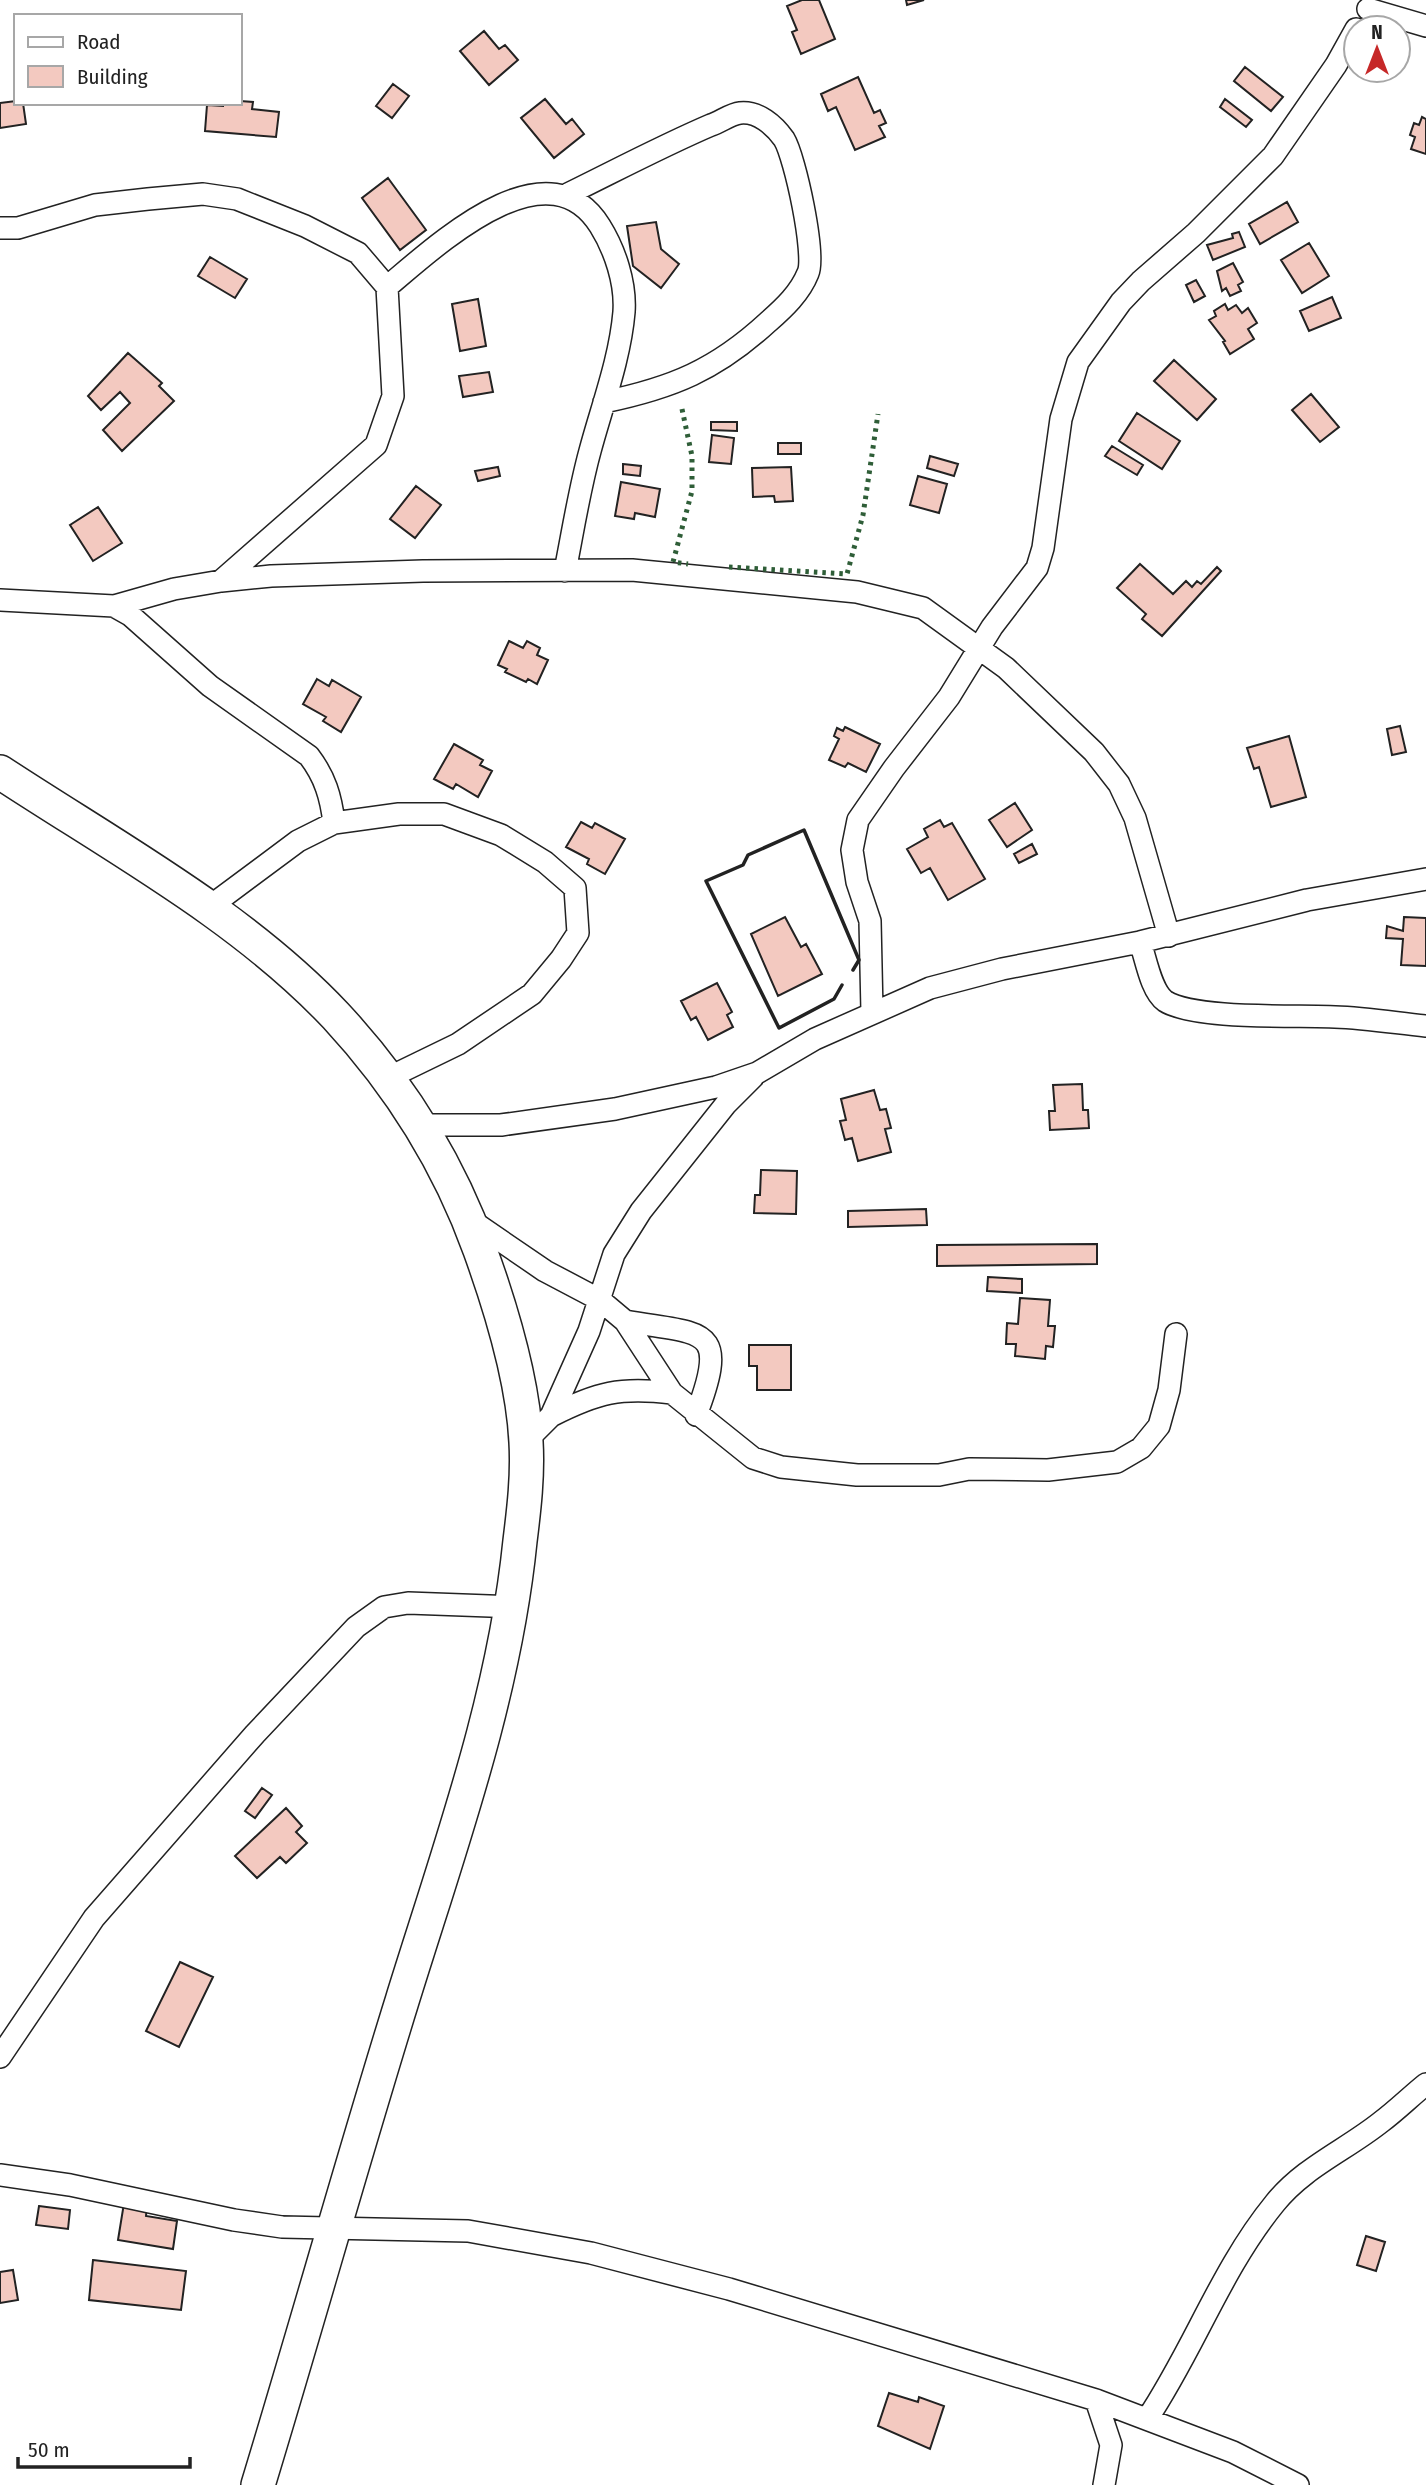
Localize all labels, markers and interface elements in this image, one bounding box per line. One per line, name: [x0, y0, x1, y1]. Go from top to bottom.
legend: [14, 14, 242, 105]
north arrow: [1342, 14, 1412, 84]
text: N: [1371, 21, 1383, 44]
text: Road: [77, 29, 121, 55]
text: Building: [77, 64, 148, 90]
scale bar: [18, 2426, 189, 2470]
text: 50 m: [28, 2437, 70, 2463]

